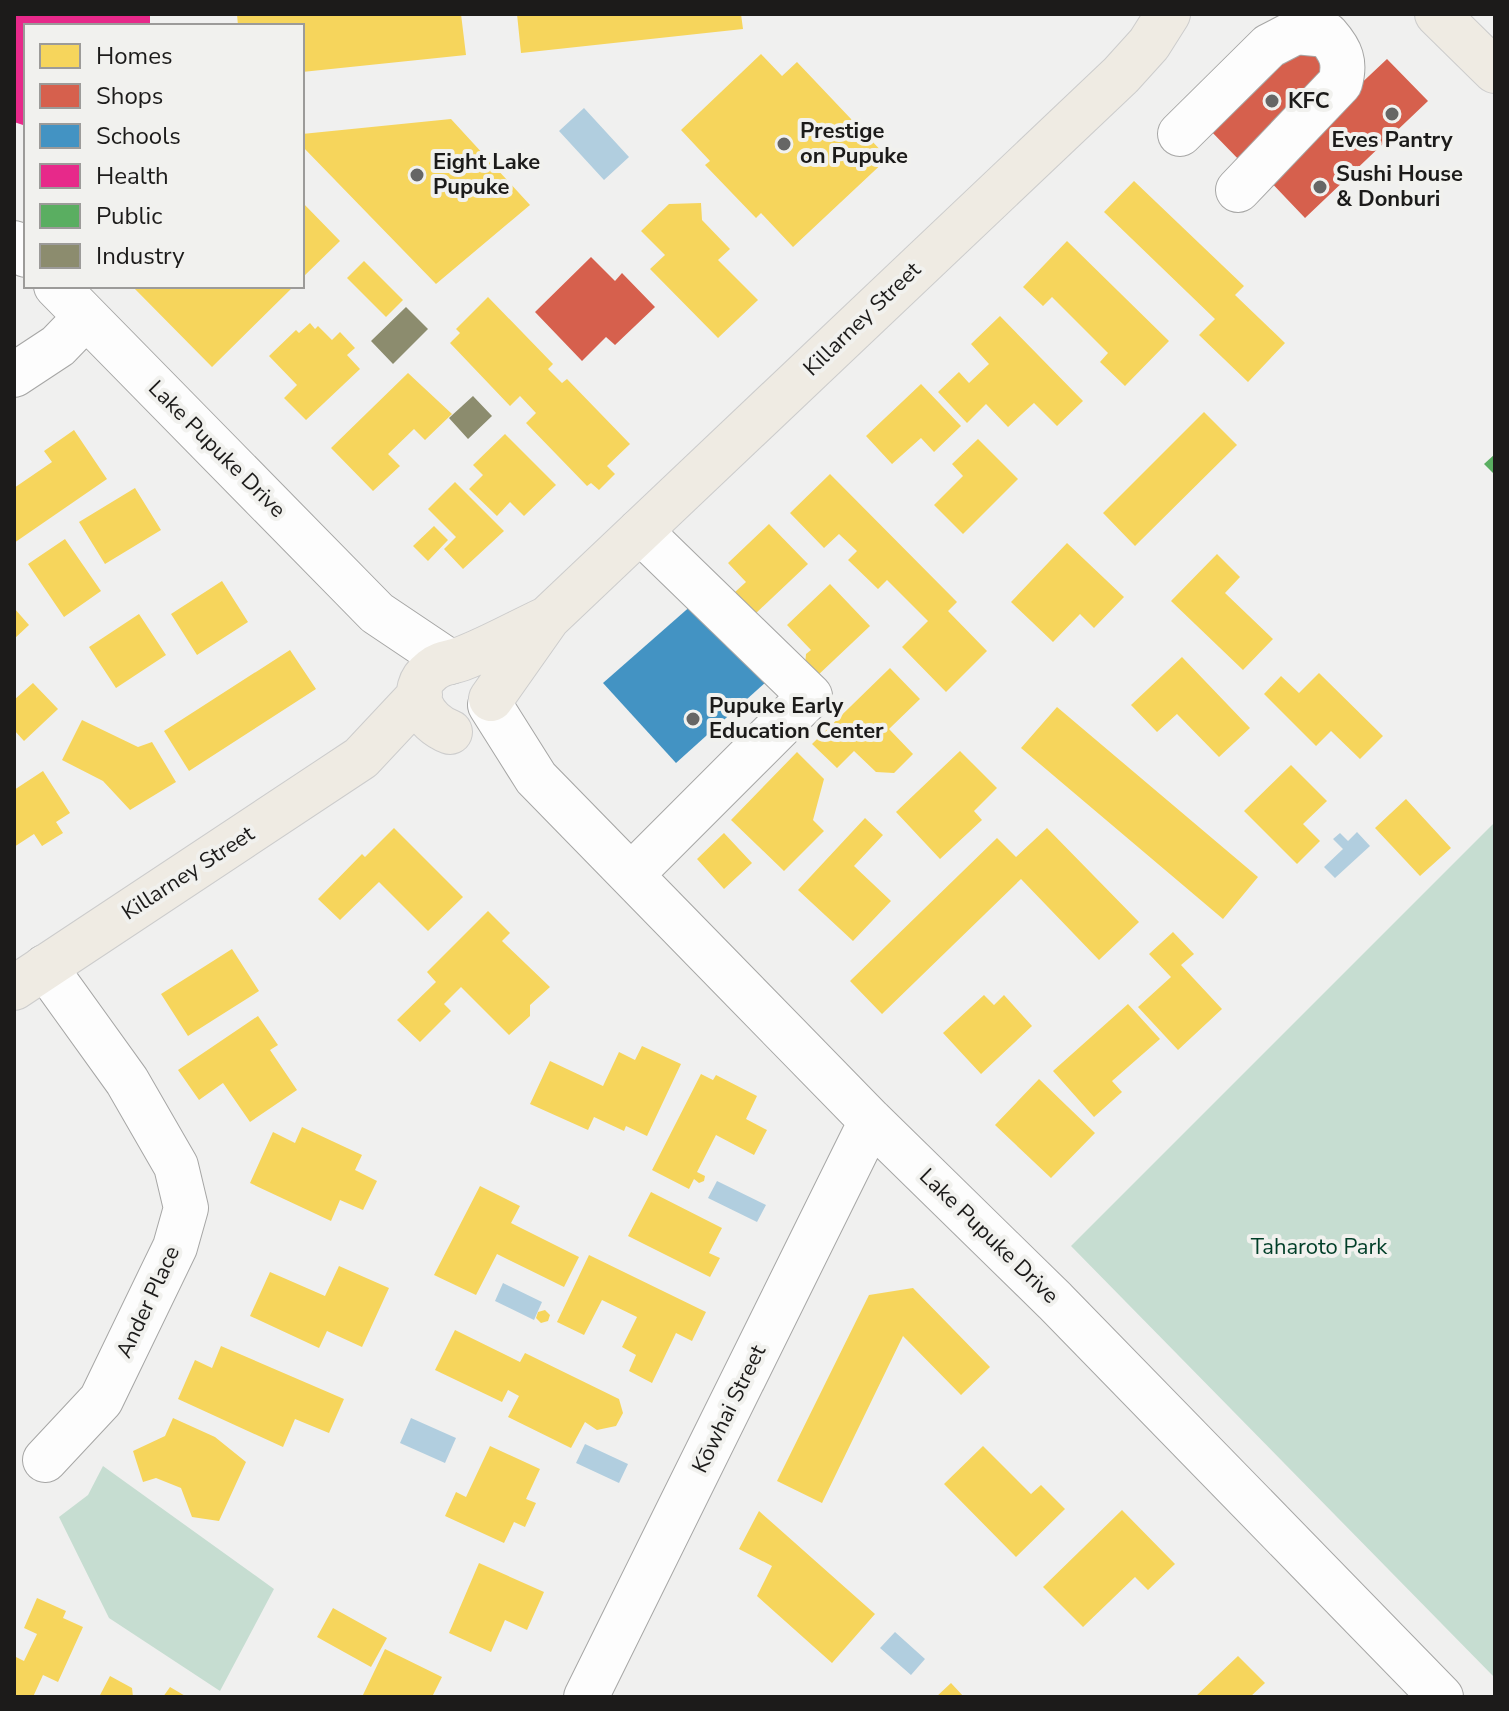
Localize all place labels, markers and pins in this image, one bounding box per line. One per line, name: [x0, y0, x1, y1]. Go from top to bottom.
place label: KFC: [1288, 86, 1330, 116]
marker: KFC: [1263, 92, 1281, 110]
marker: Eves Pantry: [1383, 105, 1401, 123]
place label: Prestige on Pupuke: [800, 116, 908, 171]
place label: Eves Pantry: [1332, 125, 1453, 155]
marker: Prestige on Pupuke: [775, 135, 793, 153]
place label: Eight Lake Pupuke: [433, 147, 540, 202]
place label: Sushi House & Donburi: [1336, 159, 1463, 214]
marker: Eight Lake Pupuke: [408, 166, 426, 184]
marker: Sushi House & Donburi: [1311, 178, 1329, 196]
place label: Pupuke Early Education Center: [709, 691, 884, 746]
marker: Pupuke Early Education Center: [684, 710, 702, 728]

